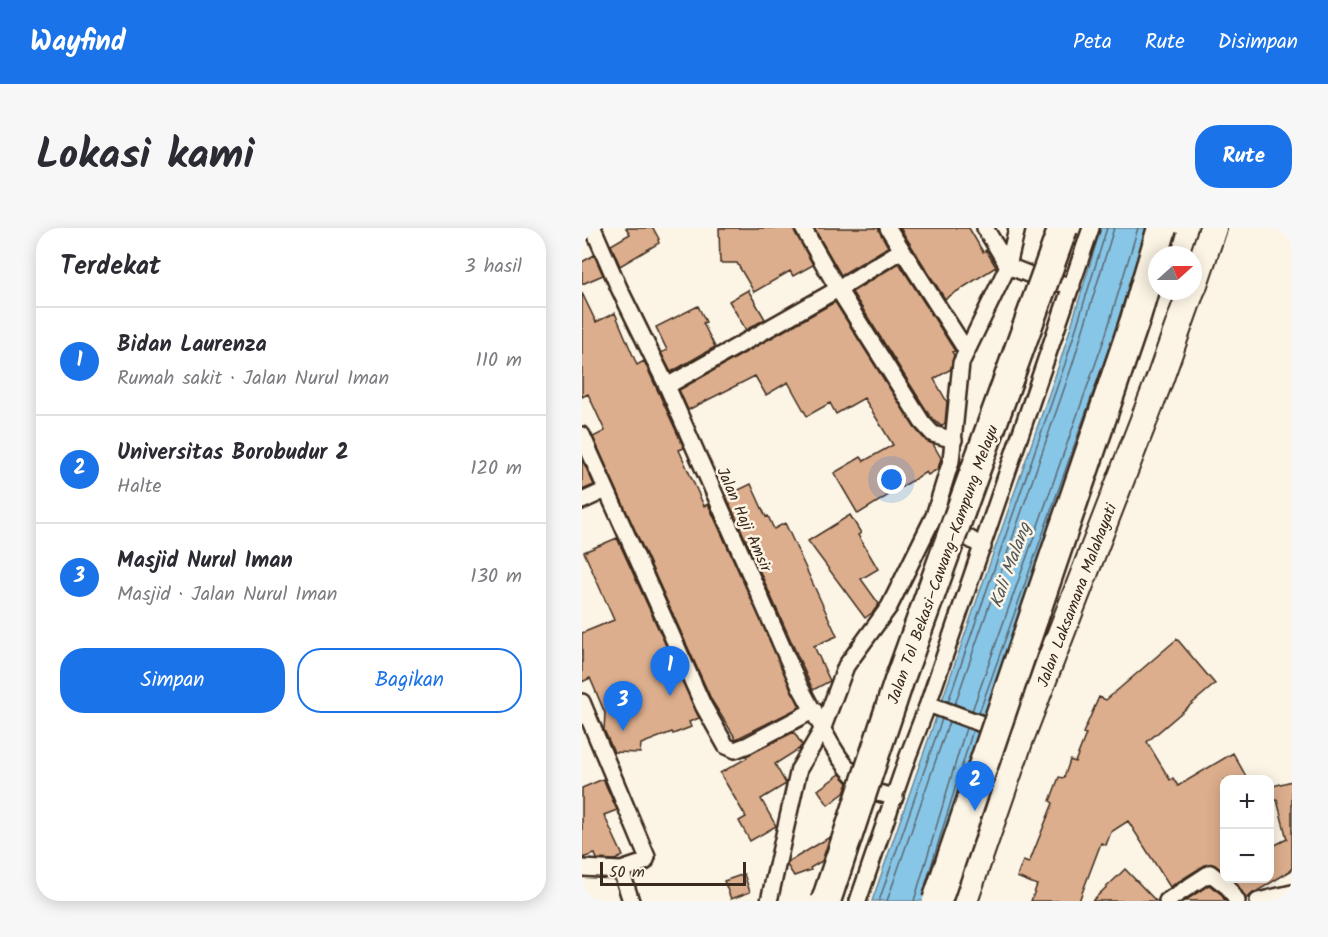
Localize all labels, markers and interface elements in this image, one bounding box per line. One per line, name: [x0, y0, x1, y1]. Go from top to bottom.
text: Wayfind: [30, 20, 126, 65]
text: Peta: [1073, 26, 1112, 59]
text: Rute: [1145, 26, 1185, 59]
text: Disimpan: [1218, 26, 1298, 59]
text: Lokasi kami: [36, 123, 254, 190]
button: Rute: [1195, 125, 1292, 188]
text: Terdekat: [60, 246, 161, 288]
north arrow: [1148, 246, 1202, 300]
text: 3 hasil: [464, 251, 522, 283]
text: Bidan Laurenza: [117, 328, 267, 363]
text: 1: [76, 345, 83, 377]
text: 110 m: [476, 345, 522, 377]
text: Rumah sakit · Jalan Nurul Iman: [117, 363, 389, 395]
street label: Jalan Tol Bekasi–Cawang–Kampung Melayu: [881, 421, 1006, 708]
text: Universitas Borobudur 2: [117, 436, 349, 471]
text: 2: [74, 453, 85, 485]
text: 120 m: [470, 453, 522, 485]
street label: Jalan Haji Amsir: [709, 463, 779, 578]
your location: [877, 465, 906, 494]
text: Halte: [117, 471, 161, 503]
street label: Jalan Laksamana Malahayati: [1031, 499, 1124, 691]
water label: Kali Malang: [983, 518, 1041, 612]
text: Masjid Nurul Iman: [117, 544, 293, 579]
text: 3: [74, 561, 85, 593]
text: 130 m: [470, 561, 522, 593]
text: Masjid · Jalan Nurul Iman: [117, 579, 337, 611]
pin: 1: [650, 646, 689, 696]
button: Simpan: [60, 648, 285, 713]
button: Bagikan: [297, 648, 522, 713]
pin: 3: [604, 682, 642, 731]
pin: 2: [956, 762, 994, 811]
map controls: [1220, 775, 1274, 883]
button: +: [1220, 775, 1274, 829]
button: −: [1220, 829, 1274, 883]
scale bar: [600, 859, 746, 886]
text: 50 m: [609, 860, 645, 885]

